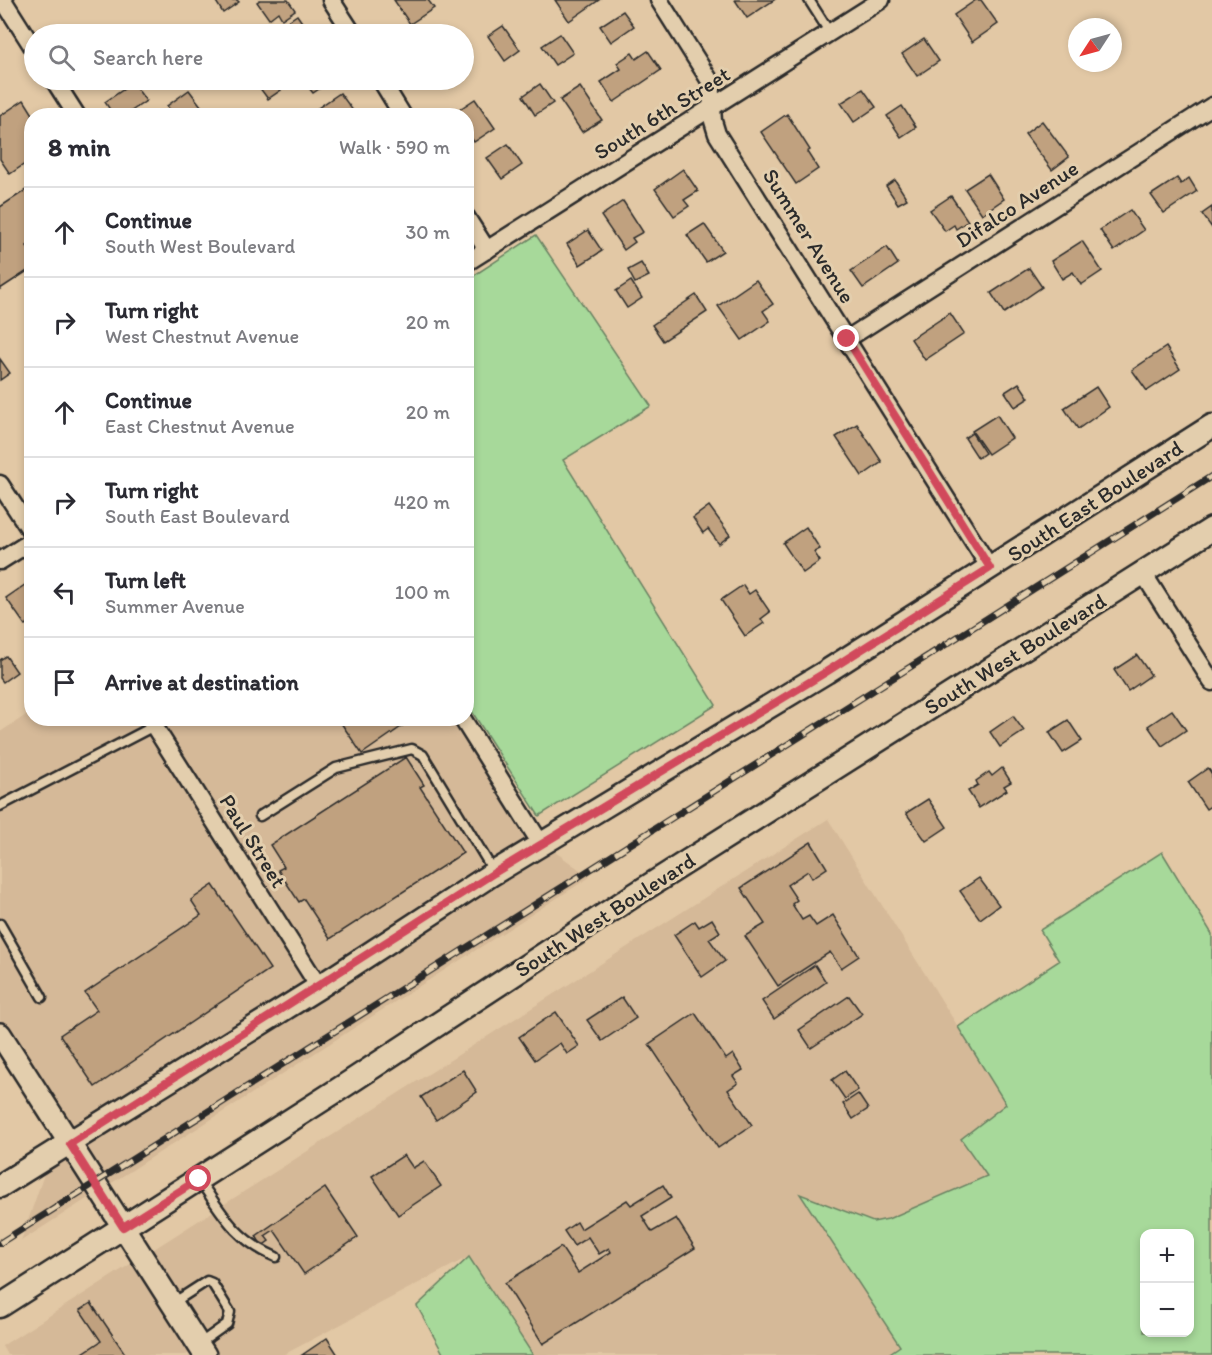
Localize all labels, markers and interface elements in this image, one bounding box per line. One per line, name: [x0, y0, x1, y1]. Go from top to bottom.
north arrow: [1068, 18, 1122, 72]
search box: [24, 24, 474, 90]
icon: search: [45, 41, 78, 74]
text: Search here: [93, 44, 203, 71]
street label: South 6th Street: [589, 60, 735, 166]
text: 8 min: [48, 131, 110, 163]
text: Walk · 590 m: [339, 135, 450, 159]
street label: Difalco Avenue: [951, 154, 1083, 254]
street label: Summer Avenue: [757, 164, 861, 308]
text: Continue: [105, 207, 192, 234]
icon: ahead: [48, 216, 81, 249]
text: 30 m: [405, 220, 450, 244]
text: South West Boulevard: [105, 234, 295, 258]
text: Turn right: [105, 297, 199, 324]
icon: right: [48, 306, 81, 339]
text: 20 m: [406, 310, 450, 334]
text: West Chestnut Avenue: [105, 324, 299, 348]
route end: [833, 325, 859, 351]
text: Continue: [105, 387, 192, 414]
icon: ahead: [48, 396, 81, 429]
text: 20 m: [406, 400, 450, 424]
text: East Chestnut Avenue: [105, 414, 295, 438]
street label: South East Boulevard: [1002, 434, 1188, 568]
text: Turn right: [105, 477, 199, 504]
icon: right: [48, 486, 81, 519]
text: 420 m: [394, 490, 450, 514]
text: South East Boulevard: [105, 504, 290, 528]
text: Turn left: [105, 567, 186, 594]
icon: left: [48, 576, 81, 609]
text: 100 m: [395, 580, 450, 604]
street label: South West Boulevard: [919, 587, 1111, 721]
text: Summer Avenue: [105, 594, 245, 618]
icon: arrive: [48, 666, 81, 699]
text: Arrive at destination: [105, 669, 299, 696]
street label: Paul Street: [214, 789, 292, 893]
street label: South West Boulevard: [510, 847, 700, 983]
route start: [185, 1165, 211, 1191]
map controls: [1140, 1229, 1194, 1337]
button: +: [1140, 1229, 1194, 1283]
button: −: [1140, 1283, 1194, 1337]

